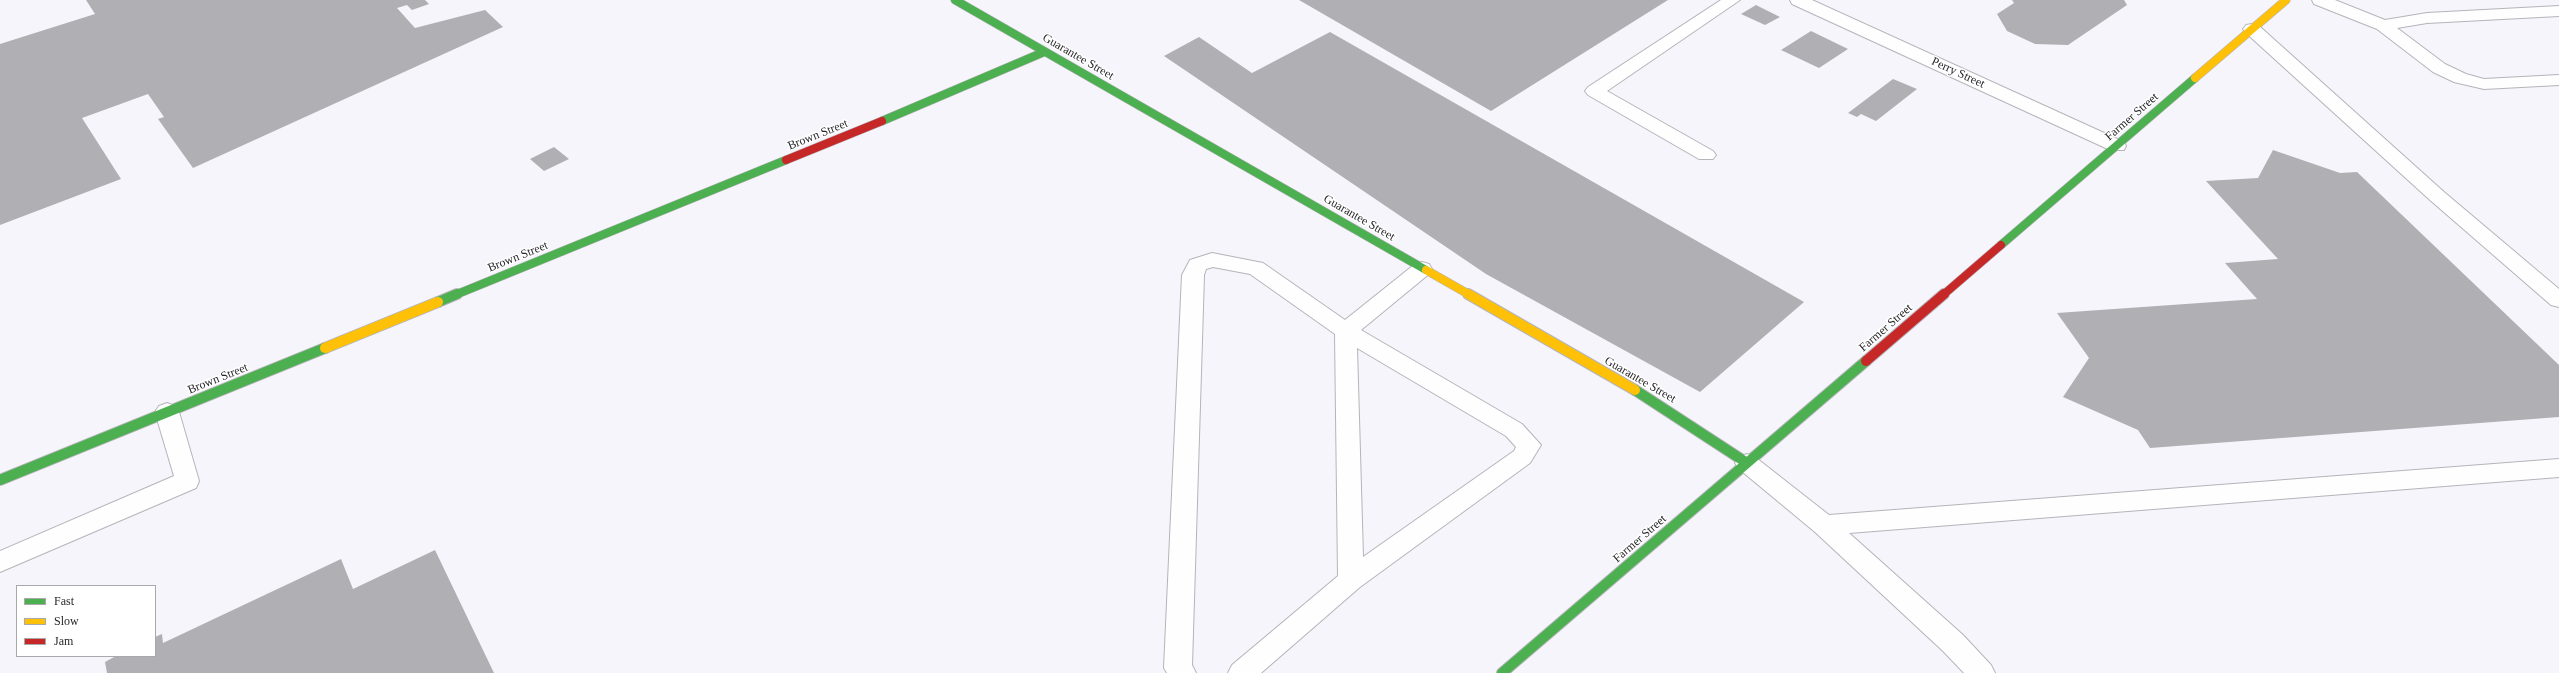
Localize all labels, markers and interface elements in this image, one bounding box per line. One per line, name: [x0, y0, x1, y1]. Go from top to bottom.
street label: Guarantee Street: [1040, 31, 1116, 83]
street label: Perry Street: [1929, 54, 1987, 92]
street label: Farmer Street: [2103, 90, 2161, 144]
street label: Brown Street: [786, 116, 850, 154]
street label: Guarantee Street: [1321, 192, 1397, 244]
street label: Brown Street: [486, 238, 550, 276]
street label: Farmer Street: [1857, 301, 1915, 355]
street label: Guarantee Street: [1602, 354, 1678, 406]
street label: Brown Street: [186, 360, 250, 398]
street label: Farmer Street: [1611, 512, 1669, 566]
legend: [16, 585, 156, 657]
text: Fast: [54, 594, 74, 608]
text: Slow: [54, 614, 79, 628]
text: Jam: [54, 634, 73, 648]

